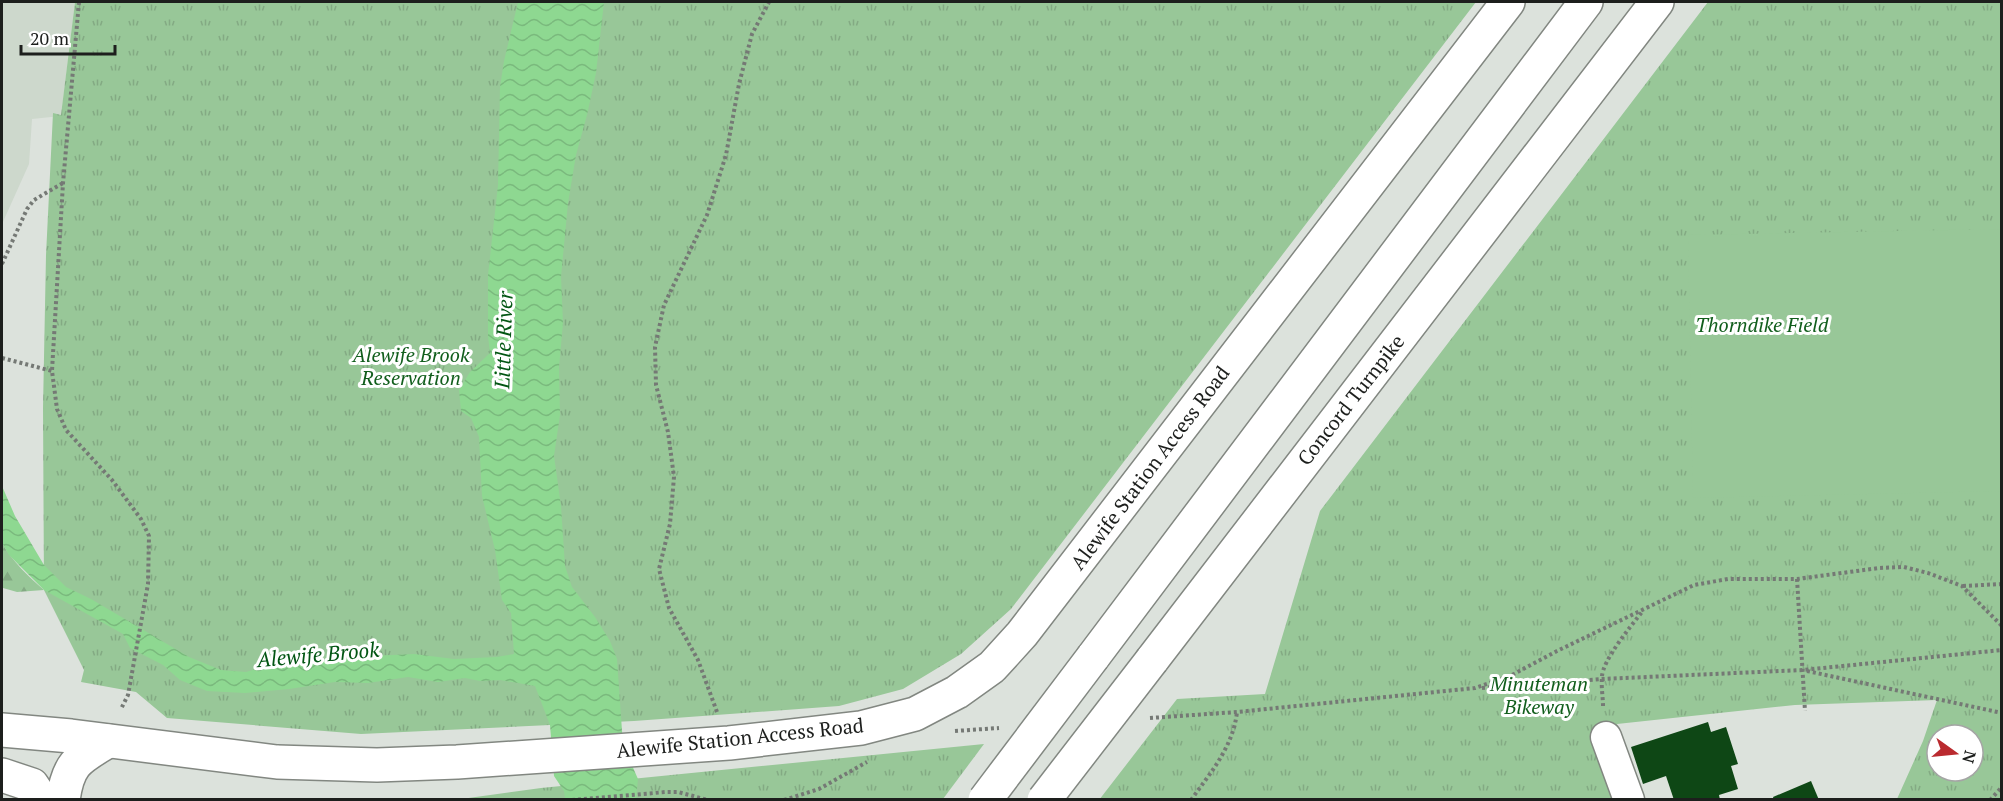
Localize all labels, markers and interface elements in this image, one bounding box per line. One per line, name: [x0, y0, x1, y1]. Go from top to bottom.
scale bar: [21, 18, 116, 56]
text: 20 m: [30, 26, 70, 50]
water label: Little River: [487, 290, 519, 390]
park label: Thorndike Field: [1695, 311, 1829, 338]
street label: Concord Turnpike: [1291, 329, 1410, 471]
park label: Alewife Brook Reservation: [351, 341, 470, 391]
street label: Alewife Station Access Road: [1064, 360, 1235, 575]
water label: Alewife Brook: [253, 635, 381, 673]
park label: Minuteman Bikeway: [1489, 670, 1588, 720]
street label: Alewife Station Access Road: [615, 711, 865, 764]
north arrow: [1925, 723, 1985, 783]
text: N: [1957, 748, 1982, 766]

